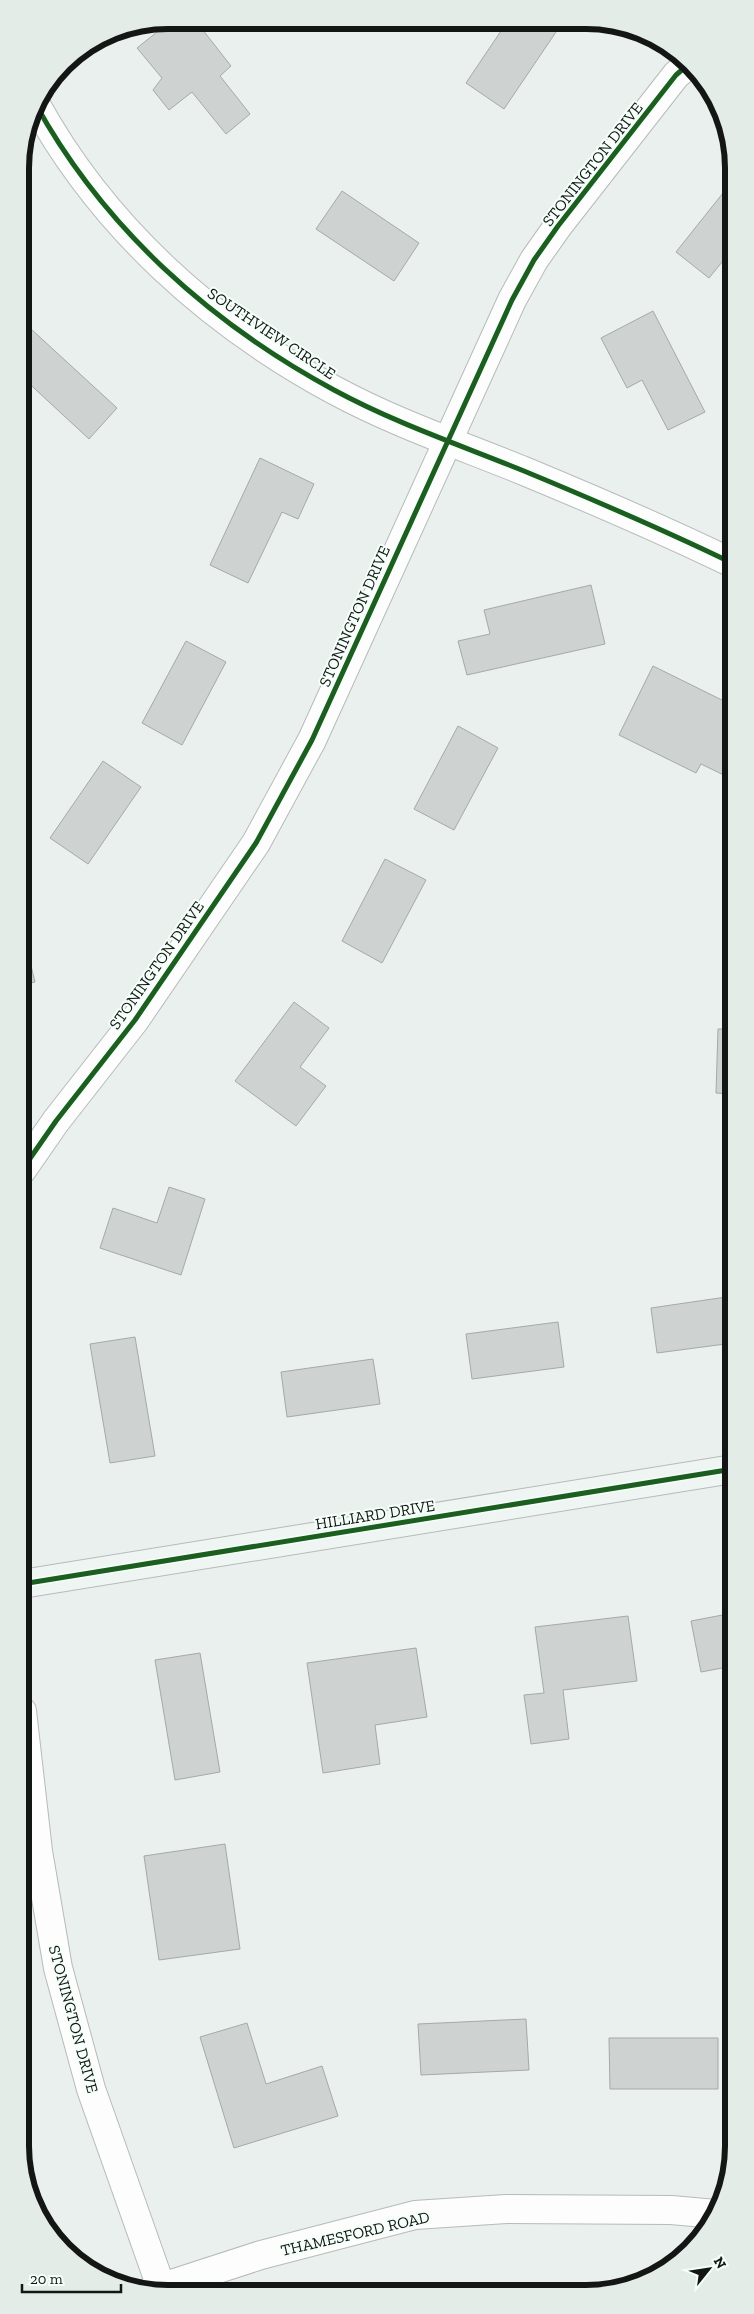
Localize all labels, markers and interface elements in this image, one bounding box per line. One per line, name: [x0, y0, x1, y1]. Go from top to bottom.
street label: STONINGTON DRIVE: [538, 99, 647, 230]
street label: SOUTHVIEW CIRCLE: [204, 284, 339, 383]
street label: STONINGTON DRIVE: [315, 543, 394, 690]
street label: STONINGTON DRIVE: [105, 898, 208, 1033]
street label: HILLIARD DRIVE: [314, 1496, 436, 1533]
street label: STONINGTON DRIVE: [45, 1943, 102, 2095]
street label: THAMESFORD ROAD: [279, 2207, 431, 2260]
north arrow: [684, 2244, 734, 2294]
text: N: [710, 2254, 730, 2272]
scale bar: [22, 2262, 121, 2294]
text: 20 m: [30, 2270, 63, 2288]

